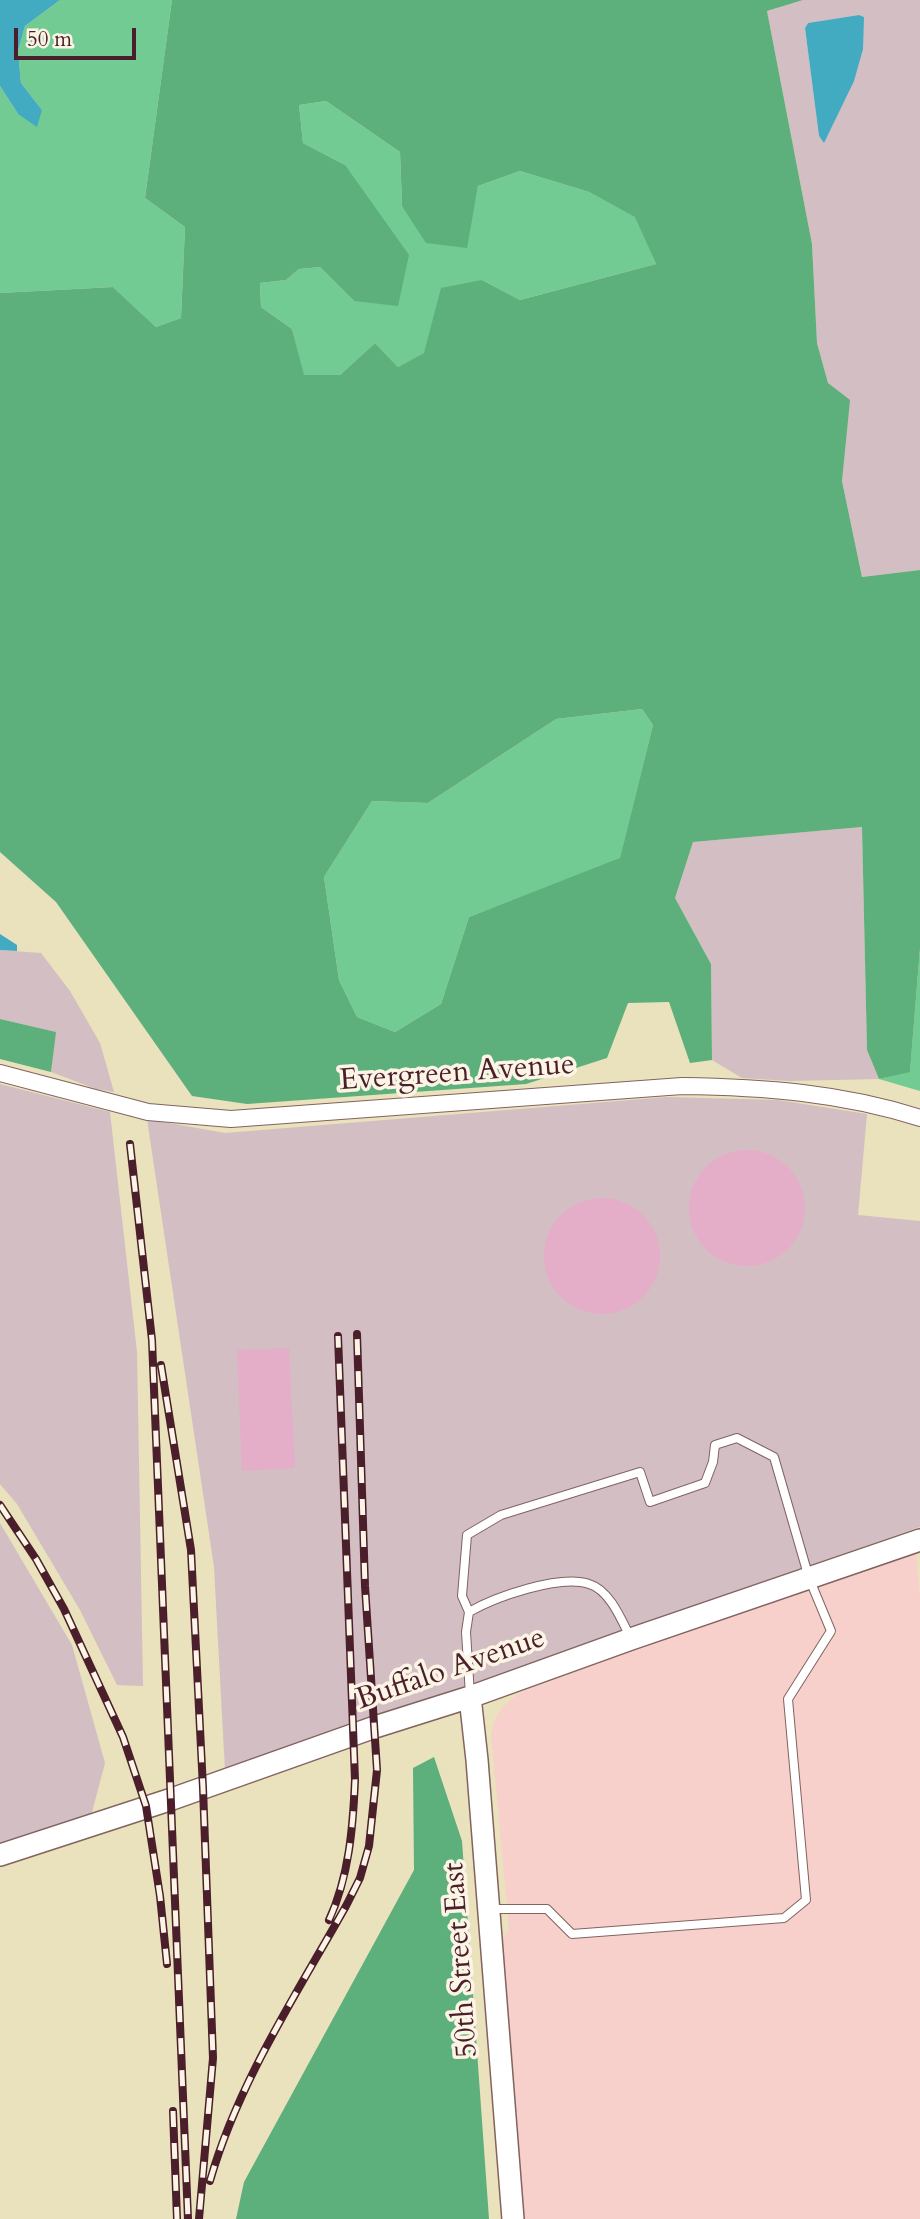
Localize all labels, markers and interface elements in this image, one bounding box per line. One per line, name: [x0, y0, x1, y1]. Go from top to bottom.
scale bar: [18, 14, 140, 58]
text: 50 m: [27, 25, 72, 54]
street label: Evergreen Avenue: [338, 1048, 576, 1100]
street label: Buffalo Avenue: [352, 1621, 550, 1719]
street label: 50th Street East: [437, 1861, 487, 2059]

